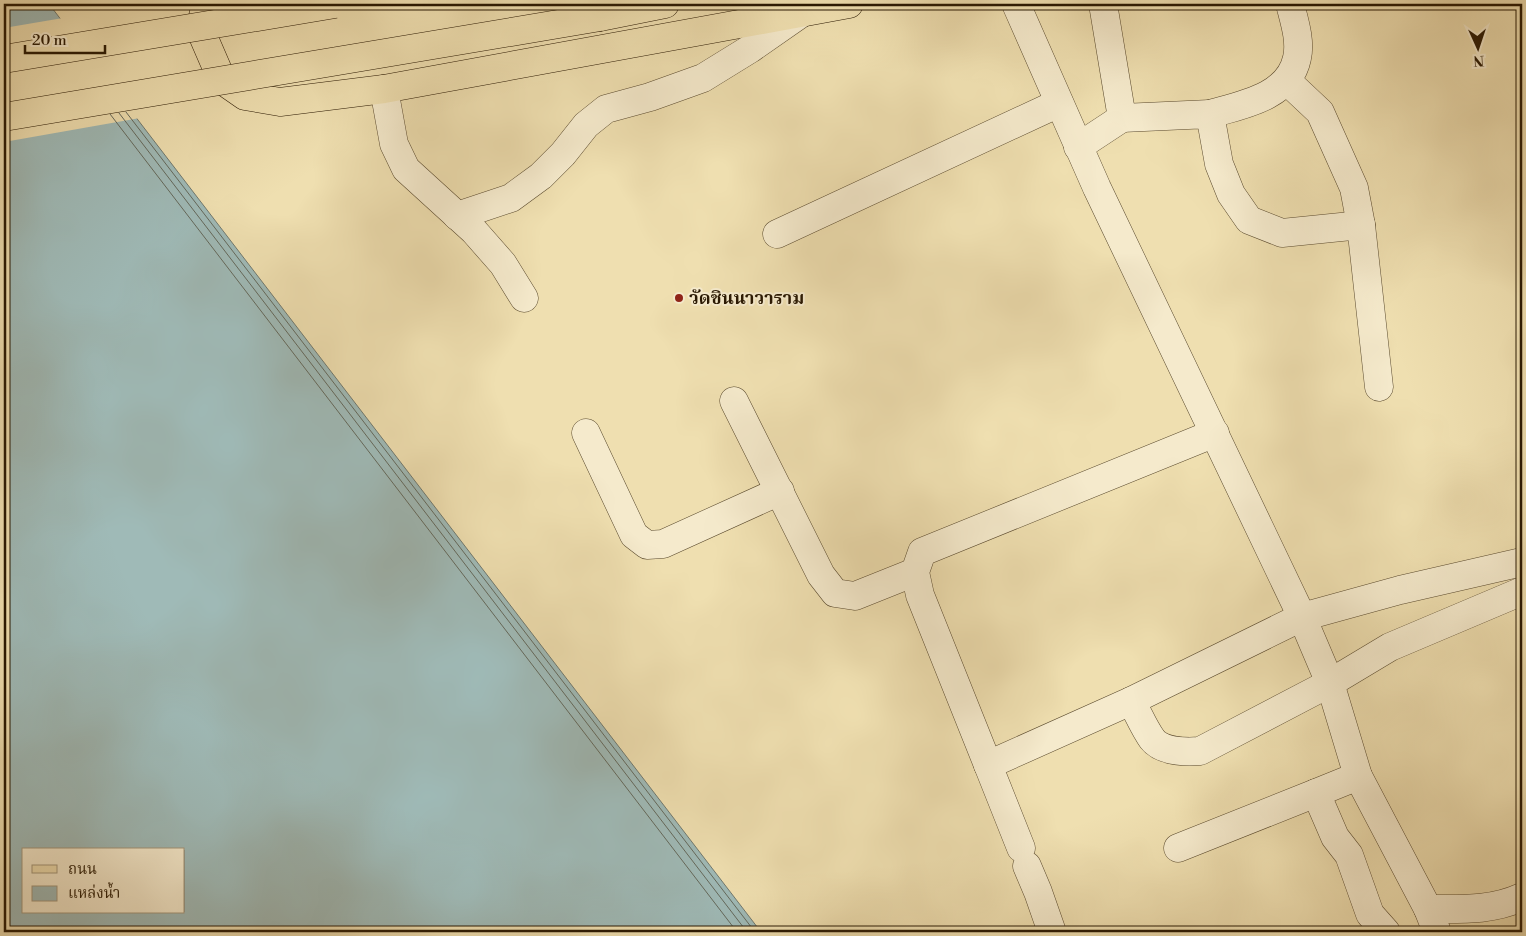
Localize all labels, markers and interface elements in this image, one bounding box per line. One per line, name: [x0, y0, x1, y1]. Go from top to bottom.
scale bar: [25, 22, 105, 54]
north arrow: [1454, 22, 1504, 72]
text: 20 m: [32, 31, 67, 50]
text: N: [1473, 51, 1485, 69]
place label: วัดชินนาวาราม: [689, 287, 804, 310]
marker: วัดชินนาวาราม: [673, 292, 685, 304]
legend: [22, 848, 185, 914]
text: ถนน: [68, 860, 97, 879]
text: แหล่งน้ำ: [68, 882, 120, 903]

